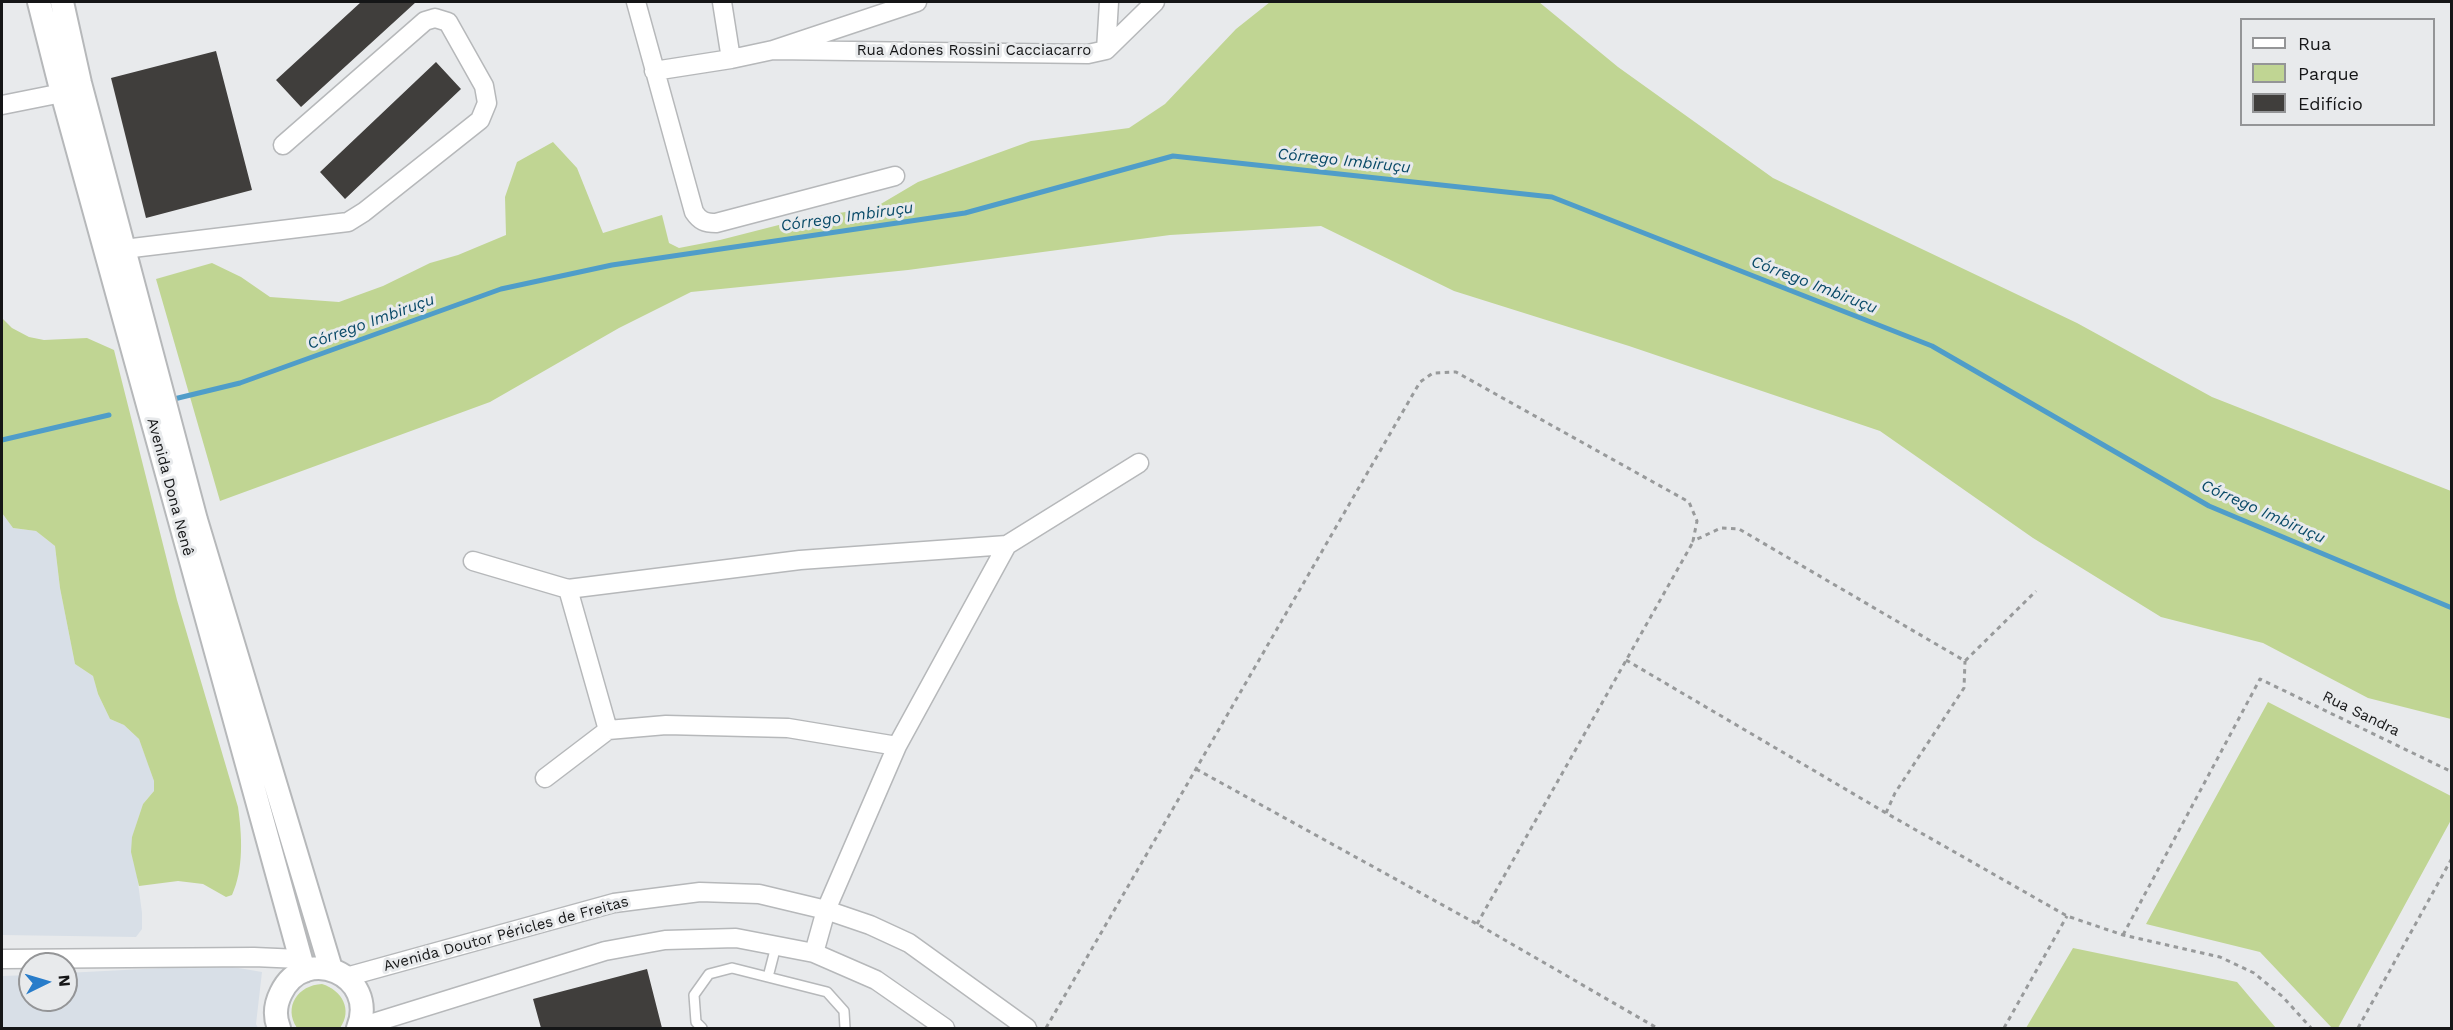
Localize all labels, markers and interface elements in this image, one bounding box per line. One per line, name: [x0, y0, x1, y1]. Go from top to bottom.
legend: [2240, 18, 2435, 126]
text: Rua: [2298, 33, 2331, 54]
street label: Rua Adones Rossini Cacciacarro: [857, 42, 1091, 60]
text: Parque: [2298, 63, 2359, 84]
text: Edifício: [2298, 93, 2363, 114]
water label: Córrego Imbiruçu: [1277, 144, 1411, 178]
water label: Córrego Imbiruçu: [780, 198, 914, 236]
water label: Córrego Imbiruçu: [1748, 252, 1880, 318]
water label: Córrego Imbiruçu: [305, 290, 437, 354]
street label: Avenida Dona Nenê: [143, 416, 197, 558]
water label: Córrego Imbiruçu: [2198, 476, 2328, 548]
street label: Rua Sandra: [2319, 688, 2403, 740]
street label: Avenida Doutor Péricles de Freitas: [381, 893, 631, 975]
north arrow: [18, 952, 78, 1012]
text: N: [54, 974, 74, 987]

